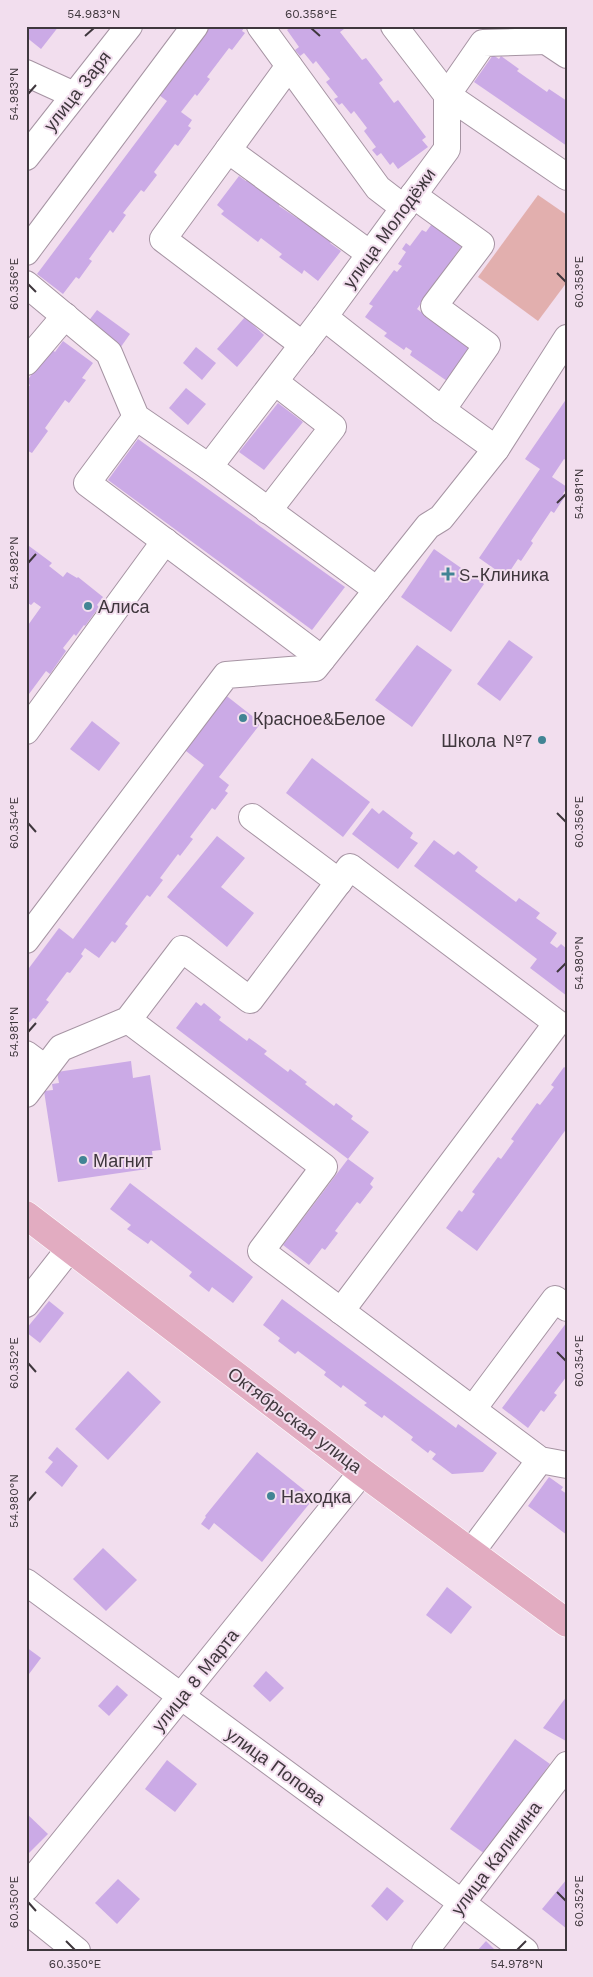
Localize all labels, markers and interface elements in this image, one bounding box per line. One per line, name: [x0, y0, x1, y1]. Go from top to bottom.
text: 54.983°N: [67, 7, 121, 21]
text: 60.358°E: [285, 7, 337, 21]
street label: улица Заря: [39, 47, 115, 135]
text: 54.983°N: [7, 67, 21, 121]
street label: улица Молодёжи: [338, 164, 440, 292]
text: 60.358°E: [572, 256, 586, 308]
text: 60.356°E: [7, 258, 21, 310]
text: 54.981°N: [572, 468, 586, 520]
text: 54.982°N: [7, 536, 21, 590]
place label: S-Клиника: [459, 564, 550, 585]
marker: S-Клиника: [441, 567, 455, 581]
place label: Алиса: [98, 596, 151, 617]
marker: Алиса: [82, 600, 94, 612]
place label: Красное&Белое: [253, 708, 386, 729]
marker: Красное&Белое: [237, 712, 249, 724]
place label: Школа №7: [441, 730, 532, 751]
marker: Школа №7: [536, 734, 548, 746]
text: 60.356°E: [572, 796, 586, 848]
text: 60.354°E: [7, 797, 21, 849]
text: 54.980°N: [572, 936, 586, 990]
text: 54.981°N: [7, 1006, 21, 1058]
place label: Магнит: [93, 1150, 153, 1171]
marker: Магнит: [77, 1154, 89, 1166]
text: 60.354°E: [572, 1335, 586, 1387]
text: 60.352°E: [7, 1337, 21, 1389]
street label: Октябрьская улица: [224, 1363, 367, 1478]
text: 54.980°N: [7, 1474, 21, 1528]
place label: Находка: [281, 1486, 352, 1507]
marker: Находка: [265, 1490, 277, 1502]
street label: улица 8 Марта: [147, 1624, 243, 1735]
street label: улица Попова: [222, 1723, 331, 1810]
street label: улица Калинина: [447, 1796, 546, 1919]
text: 60.352°E: [572, 1875, 586, 1927]
text: 60.350°E: [7, 1876, 21, 1928]
text: 60.350°E: [49, 1957, 101, 1971]
text: 54.978°N: [491, 1957, 543, 1971]

